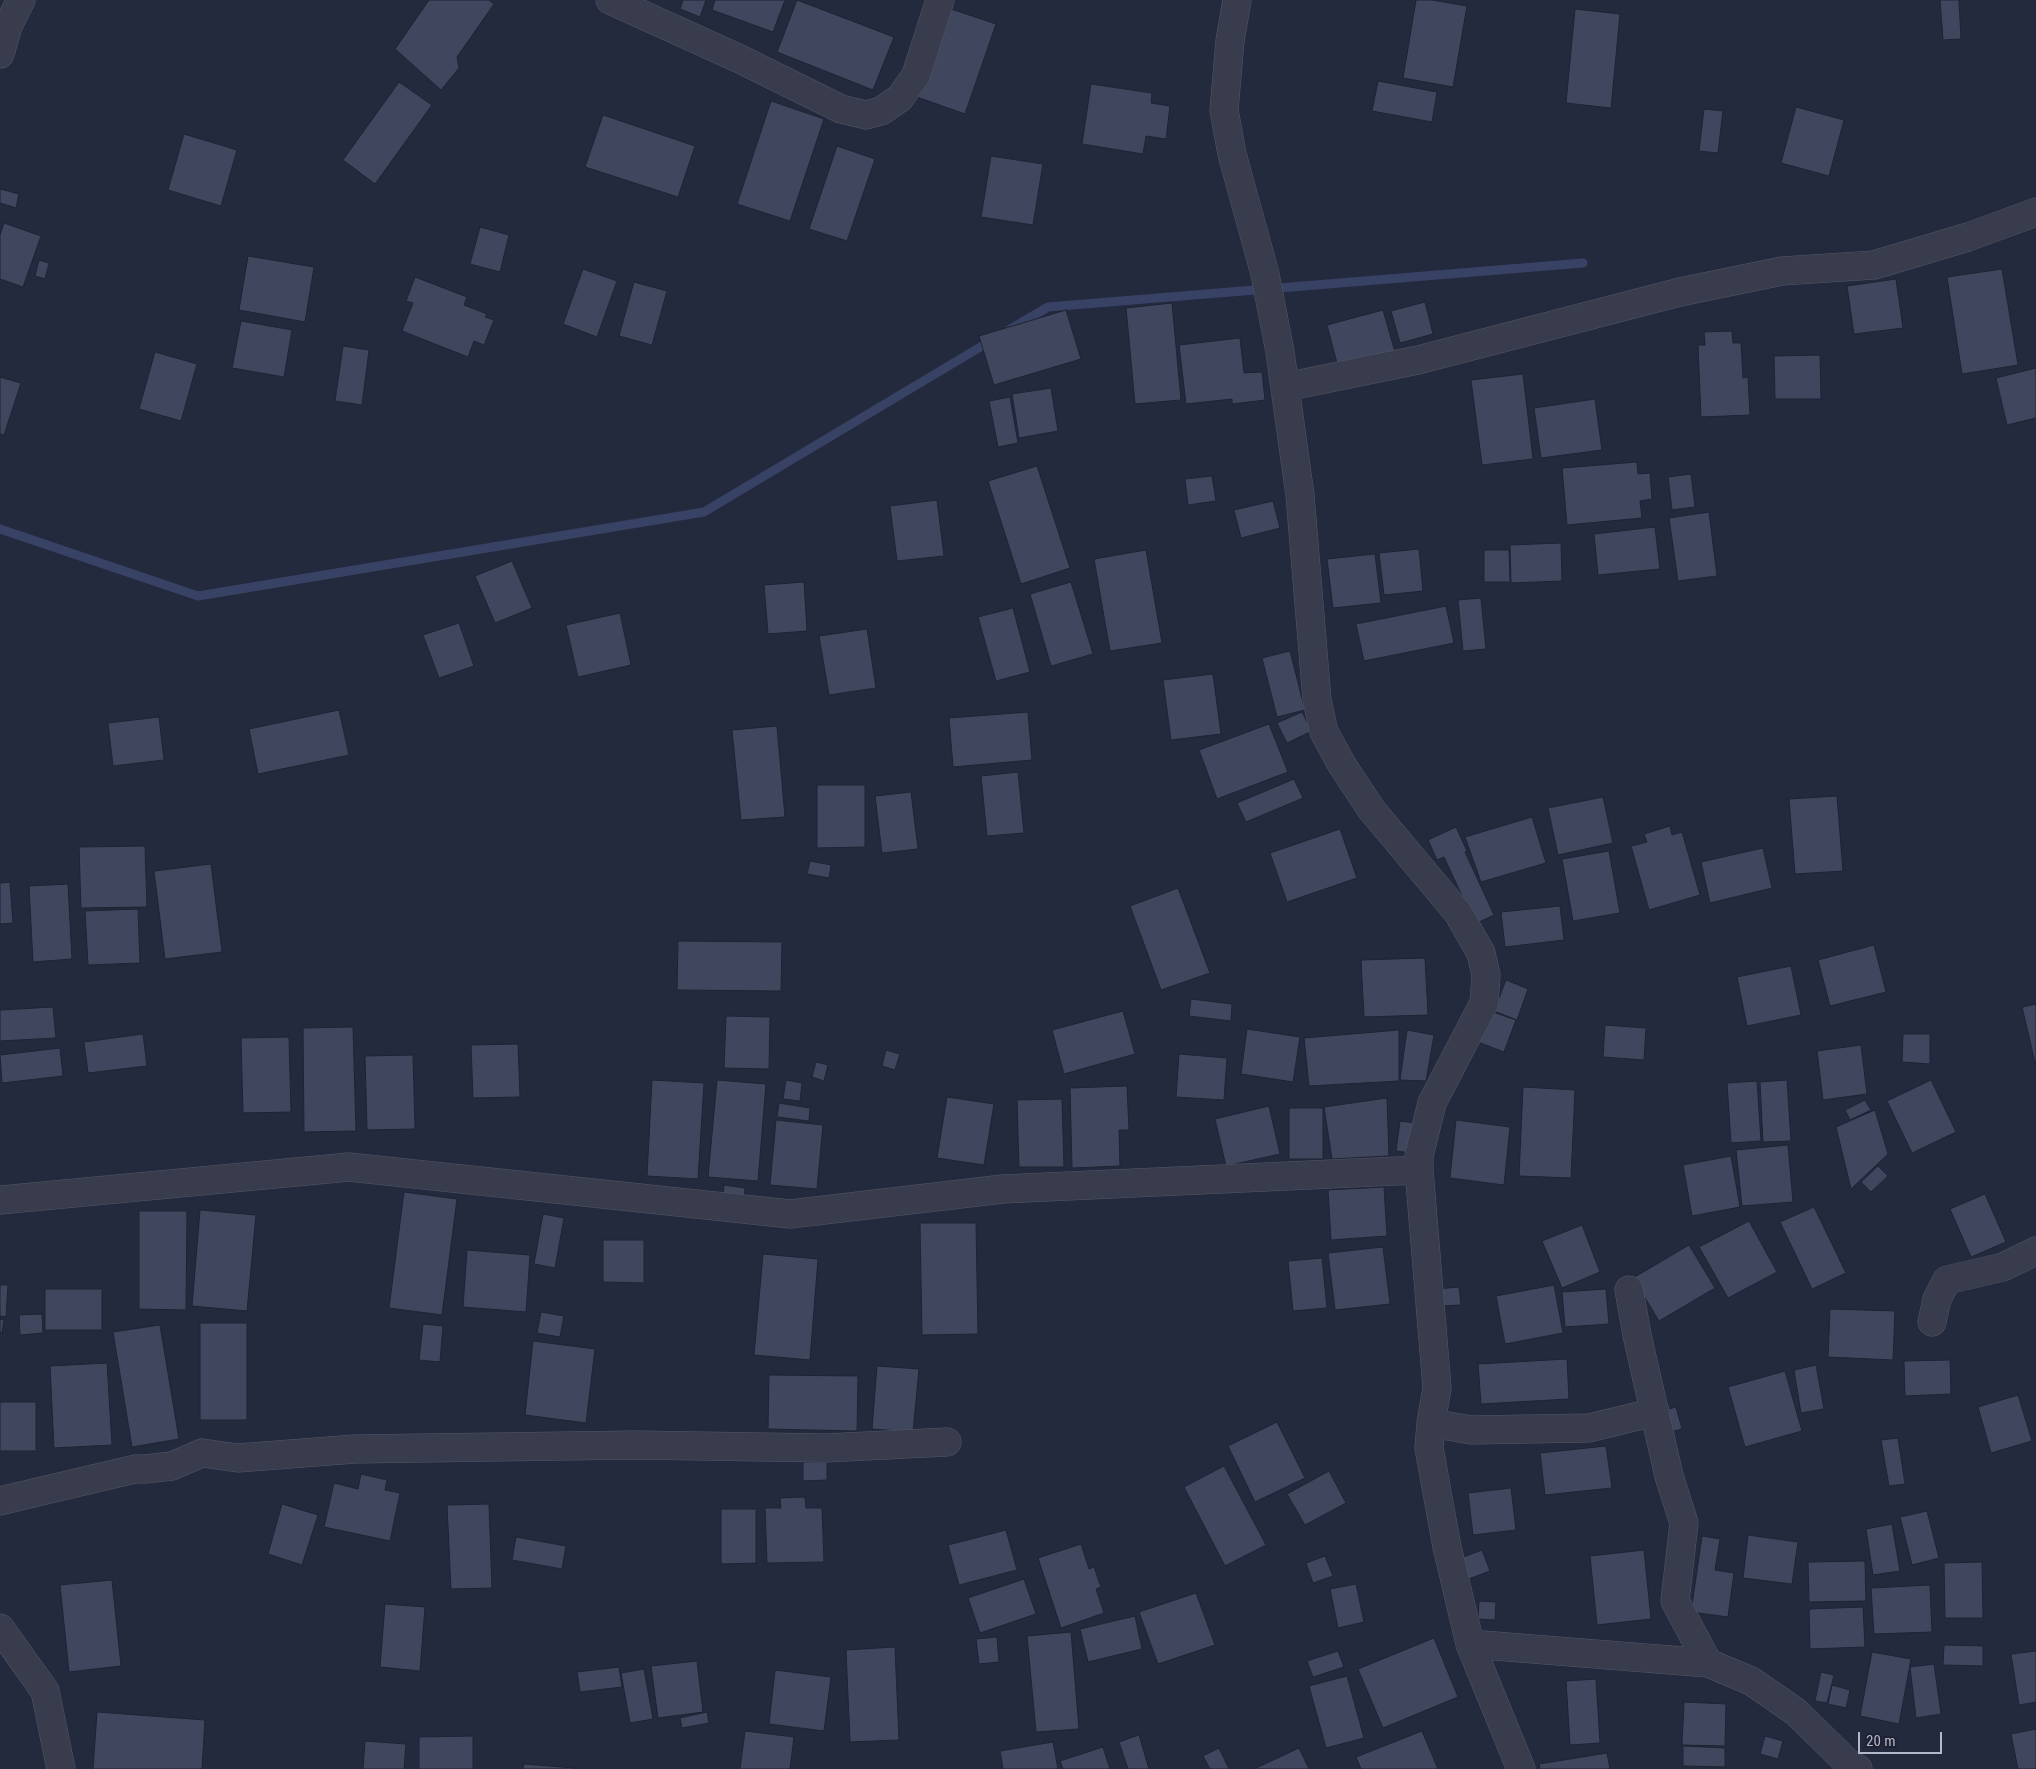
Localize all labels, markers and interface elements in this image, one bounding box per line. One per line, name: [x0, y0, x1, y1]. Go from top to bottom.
scale bar: [1861, 1722, 1945, 1754]
text: 20 m: [1866, 1732, 1896, 1750]

